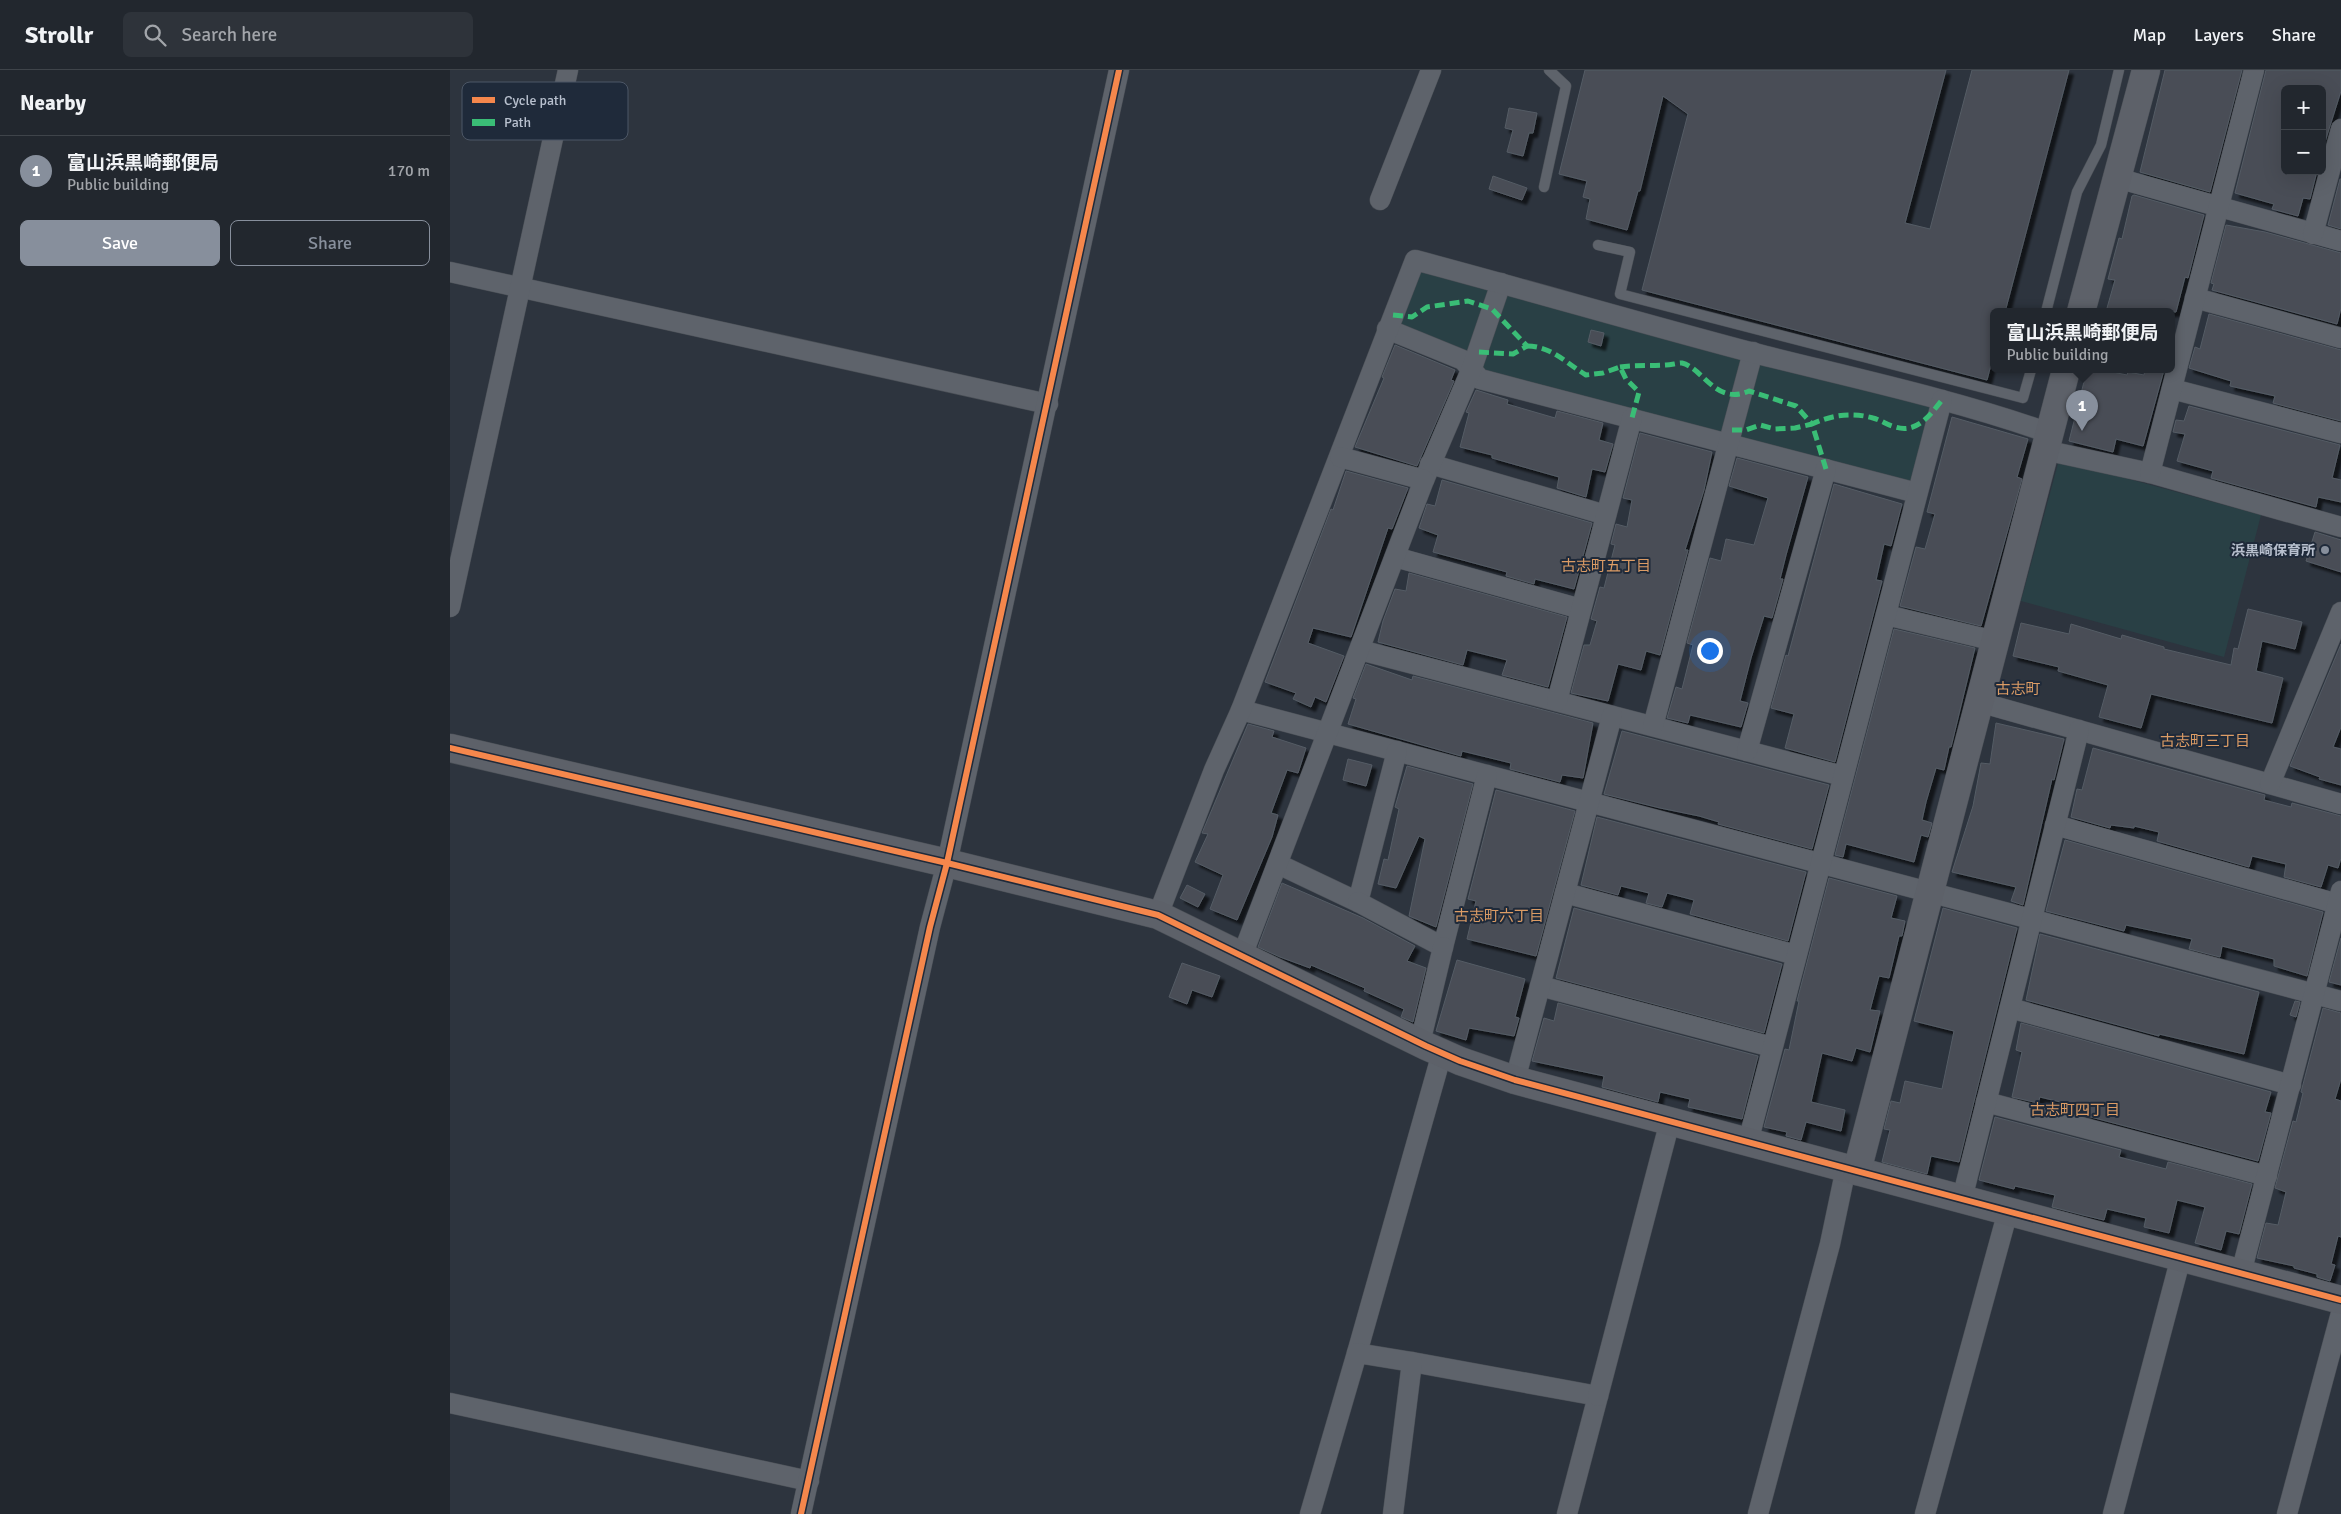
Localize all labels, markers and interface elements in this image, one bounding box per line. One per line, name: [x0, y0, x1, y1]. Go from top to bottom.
search box: [123, 12, 473, 57]
text: Strollr: [25, 20, 93, 50]
icon: search: [141, 21, 169, 49]
text: Search here: [181, 23, 277, 47]
text: Map: [2133, 24, 2166, 46]
text: Layers: [2194, 24, 2244, 46]
text: Share: [2272, 24, 2316, 46]
legend: [462, 82, 628, 140]
map controls: [2281, 85, 2326, 175]
button: +: [2281, 85, 2326, 130]
text: Nearby: [20, 90, 86, 116]
text: Cycle path: [504, 92, 566, 109]
text: Path: [504, 114, 531, 131]
button: −: [2281, 130, 2326, 175]
text: 富山浜黒崎郵便局: [67, 151, 219, 175]
text: 1: [32, 161, 40, 181]
text: 170 m: [388, 161, 430, 181]
text: Public building: [67, 175, 169, 195]
button: Save: [20, 220, 220, 266]
button: Share: [230, 220, 430, 266]
popup: [1990, 308, 2175, 373]
text: 富山浜黒崎郵便局: [2006, 321, 2159, 345]
text: Public building: [2006, 345, 2109, 365]
pin: 1: [2066, 390, 2098, 431]
place label: 浜黒崎保育所: [2231, 542, 2315, 559]
marker: 浜黒崎保育所: [2319, 544, 2331, 556]
district label: 古志町五丁目: [1561, 557, 1651, 575]
your location: [1697, 638, 1723, 664]
district label: 古志町: [1995, 680, 2041, 698]
district label: 古志町三丁目: [2160, 732, 2250, 750]
district label: 古志町六丁目: [1454, 907, 1544, 925]
district label: 古志町四丁目: [2030, 1101, 2120, 1119]

